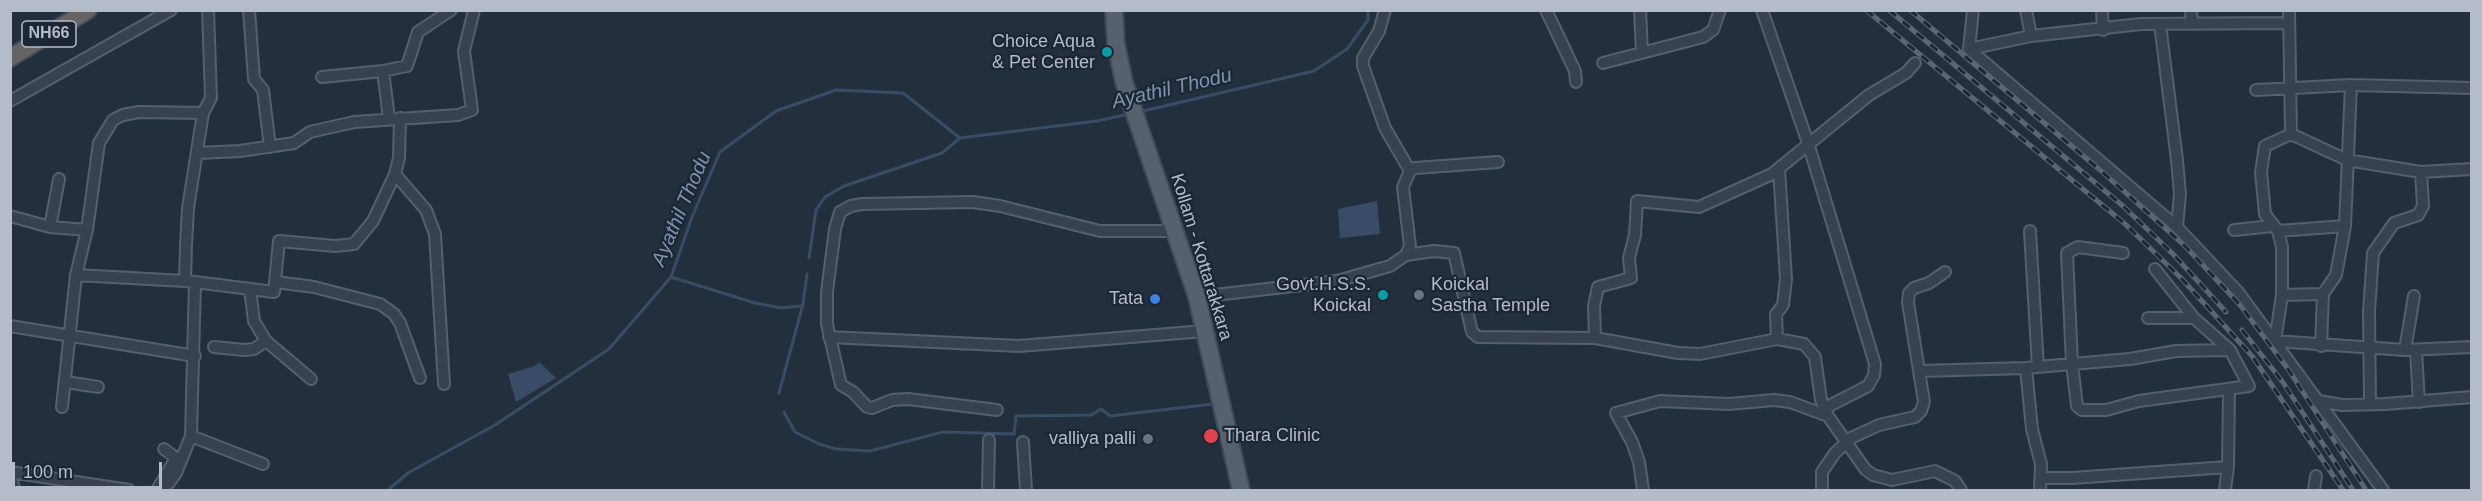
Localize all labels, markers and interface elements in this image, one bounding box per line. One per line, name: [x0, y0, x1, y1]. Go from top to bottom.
road number: NH66: [22, 21, 76, 47]
place label: Choice Aqua & Pet Center: [992, 31, 1095, 74]
marker: Choice Aqua & Pet Center: [1100, 45, 1114, 59]
water label: Ayathil Thodu: [1110, 64, 1234, 114]
water label: Ayathil Thodu: [647, 148, 717, 270]
street label: Kollam - Kottarakkara: [1165, 171, 1237, 343]
place label: Govt.H.S.S. Koickal: [1276, 274, 1371, 316]
place label: Koickal Sastha Temple: [1431, 274, 1550, 316]
place label: Tata: [1109, 288, 1143, 310]
marker: Govt.H.S.S. Koickal: [1376, 288, 1390, 302]
marker: Koickal Sastha Temple: [1412, 288, 1426, 302]
marker: Tata: [1148, 292, 1162, 306]
place label: Thara Clinic: [1224, 425, 1320, 447]
marker: Thara Clinic: [1202, 427, 1220, 445]
place label: valliya palli: [1049, 428, 1136, 450]
marker: valliya palli: [1141, 432, 1155, 446]
scale bar: [15, 450, 165, 488]
text: 100 m: [23, 462, 73, 482]

